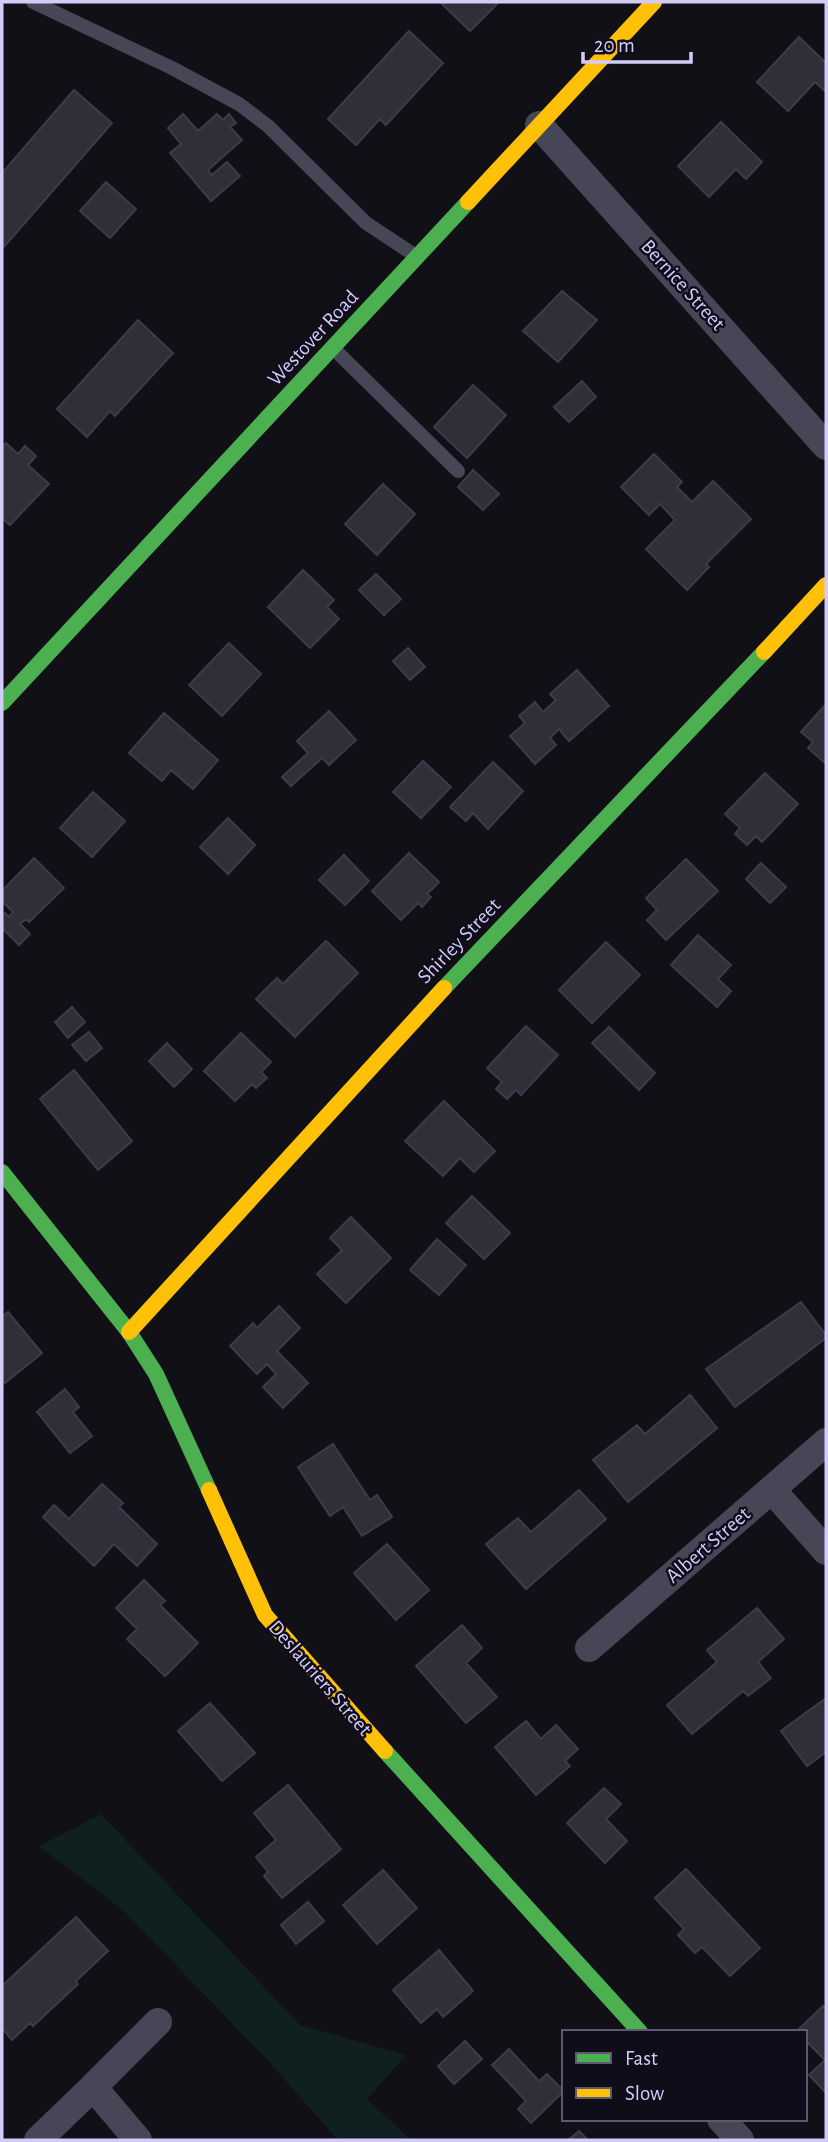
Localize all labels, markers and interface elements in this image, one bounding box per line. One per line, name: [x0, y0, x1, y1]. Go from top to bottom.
scale bar: [583, 21, 692, 65]
text: 20 m: [594, 35, 635, 56]
street label: Bernice Street: [637, 236, 729, 335]
street label: Westover Road: [264, 286, 362, 390]
street label: Shirley Street: [414, 894, 505, 988]
street label: Albert Street: [662, 1503, 754, 1587]
street label: Deslauriers Street: [264, 1616, 376, 1740]
legend: [562, 2030, 807, 2121]
text: Fast: [625, 2048, 658, 2069]
text: Slow: [625, 2083, 664, 2104]

